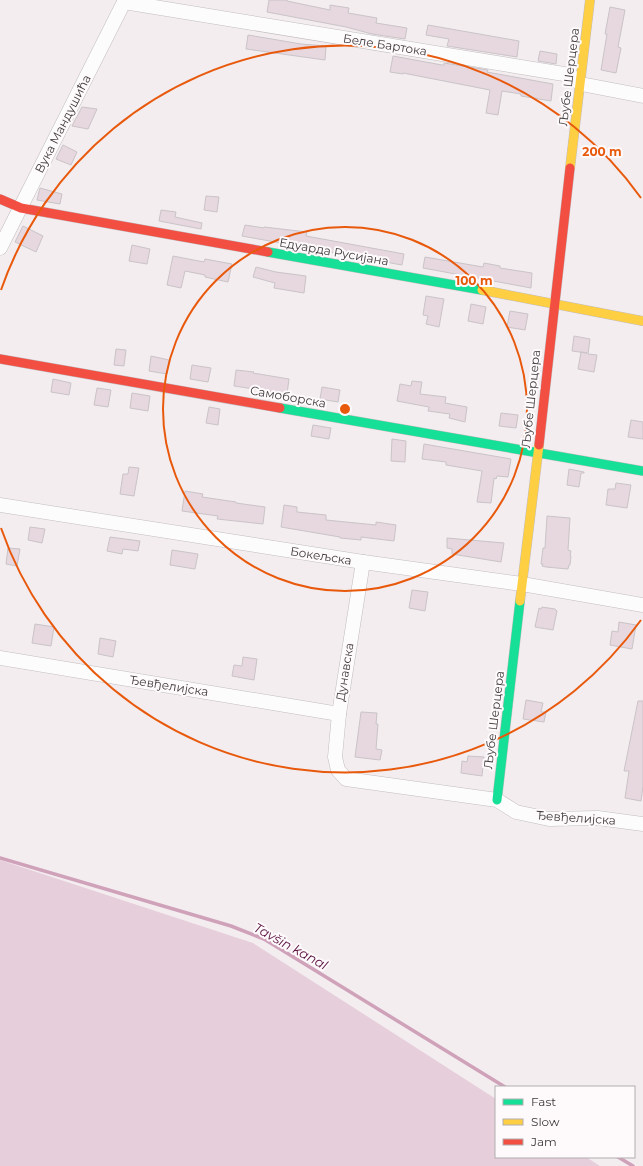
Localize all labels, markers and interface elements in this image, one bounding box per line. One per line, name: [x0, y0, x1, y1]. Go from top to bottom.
street label: Љубе Шерцера: [555, 27, 582, 127]
street label: Беле Бартока: [342, 30, 428, 59]
street label: Вука Мандушића: [31, 72, 94, 175]
text: 200 m: [582, 144, 622, 159]
street label: Едуарда Русијана: [278, 235, 390, 269]
text: 100 m: [456, 273, 492, 288]
street label: Љубе Шерцера: [518, 349, 543, 449]
street label: Самоборска: [249, 382, 327, 411]
centre of rings: [338, 402, 352, 416]
street label: Бокељска: [289, 543, 353, 568]
street label: Дунавска: [332, 642, 357, 702]
street label: Љубе Шерцера: [480, 670, 507, 770]
street label: Ђевђелијска: [129, 672, 210, 699]
street label: Ђевђелијска: [536, 807, 616, 828]
water label: Tavšin kanal: [251, 919, 331, 973]
legend: [495, 1086, 635, 1158]
text: Fast: [531, 1094, 556, 1109]
text: Slow: [531, 1114, 560, 1129]
text: Jam: [530, 1134, 557, 1149]

